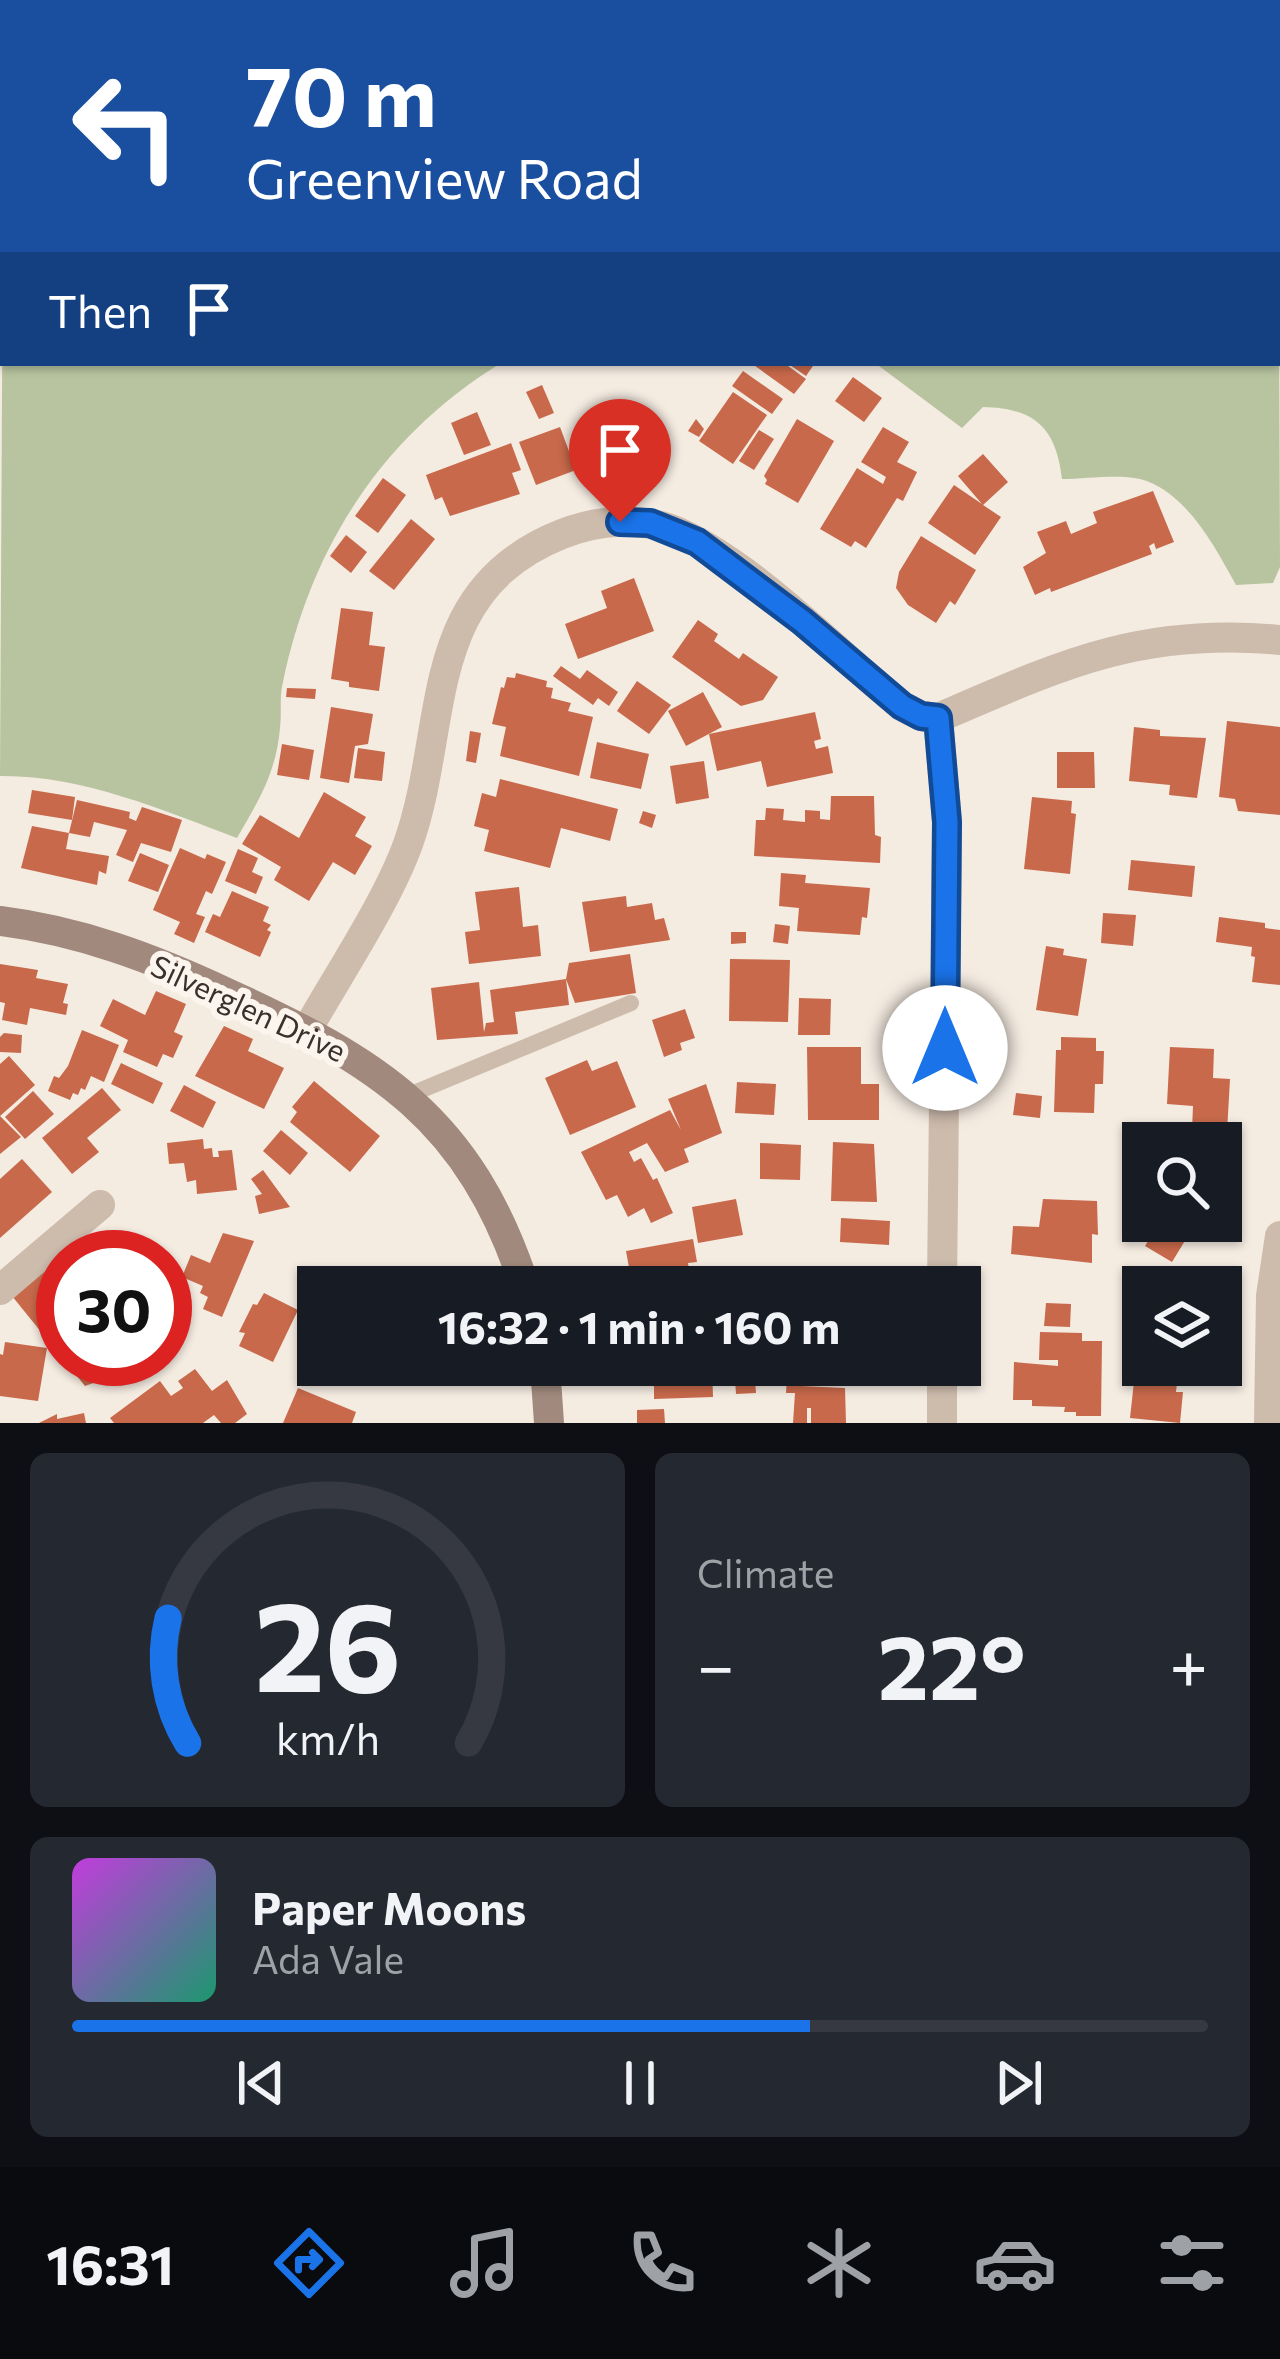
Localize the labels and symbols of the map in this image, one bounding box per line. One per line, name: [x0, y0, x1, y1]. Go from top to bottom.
pin: [569, 399, 671, 522]
street label: Silverglen Drive: [146, 946, 352, 1068]
position arrow: [882, 985, 1008, 1111]
speed limit sign: 30: [36, 1230, 192, 1386]

